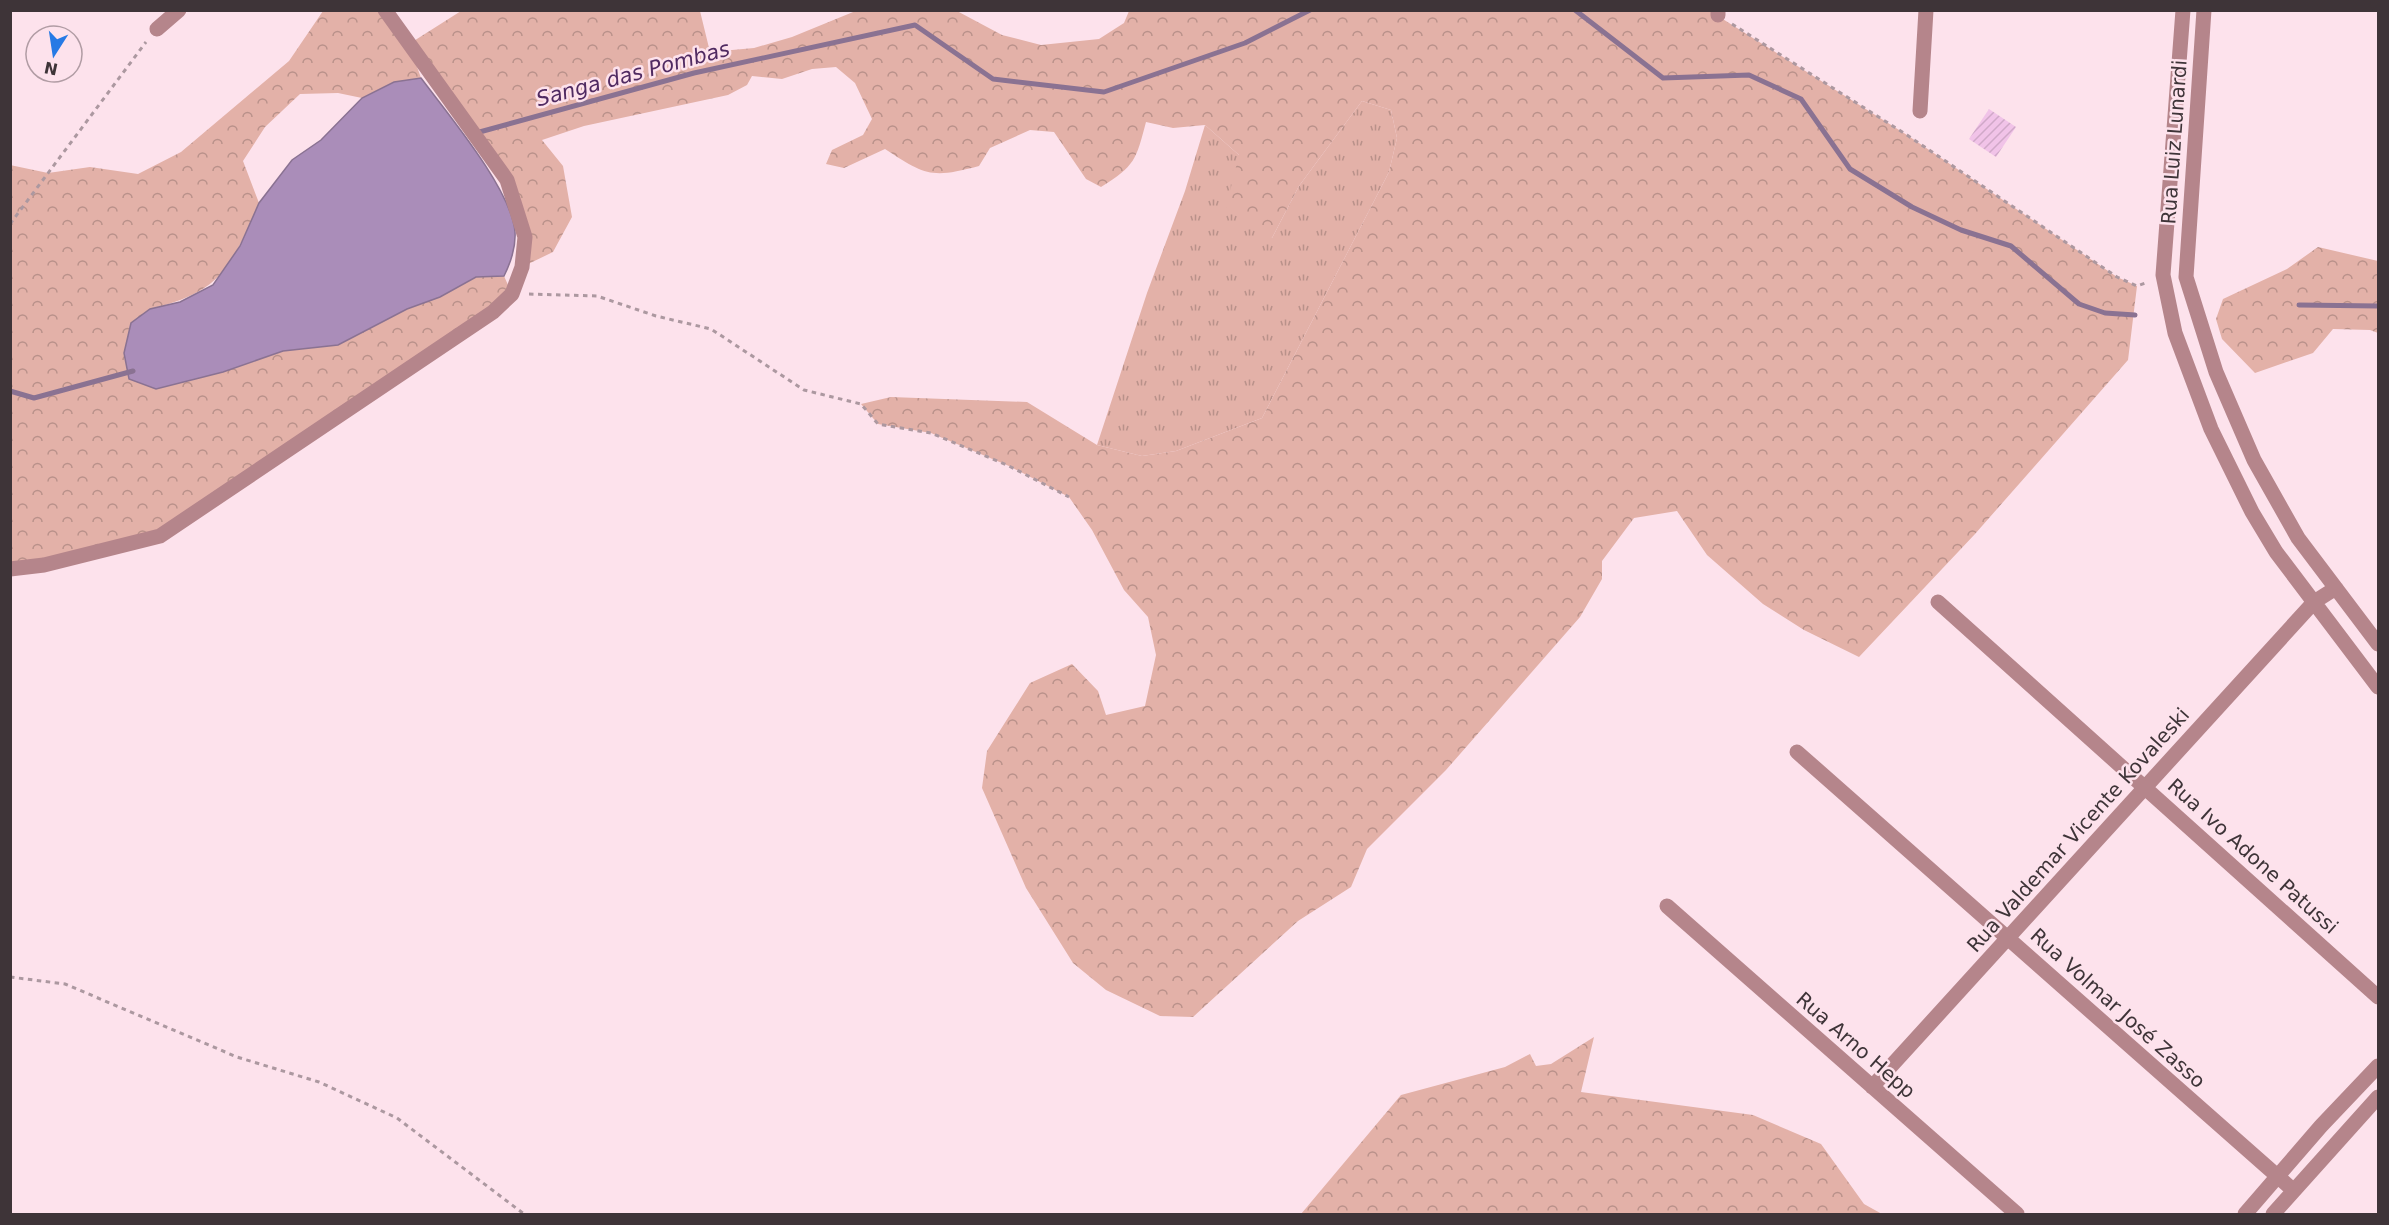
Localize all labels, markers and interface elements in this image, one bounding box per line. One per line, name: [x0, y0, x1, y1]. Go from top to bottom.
north arrow: [24, 24, 84, 84]
water label: Sanga das Pombas: [534, 37, 732, 111]
text: N: [42, 57, 60, 79]
street label: Rua Luiz Lunardi: [2156, 59, 2192, 225]
street label: Rua Valdemar Vicente Kovaleski: [1962, 703, 2194, 957]
street label: Rua Ivo Adone Patussi: [2163, 773, 2343, 939]
street label: Rua Volmar José Zasso: [2026, 923, 2210, 1093]
street label: Rua Arno Hepp: [1792, 987, 1920, 1103]

